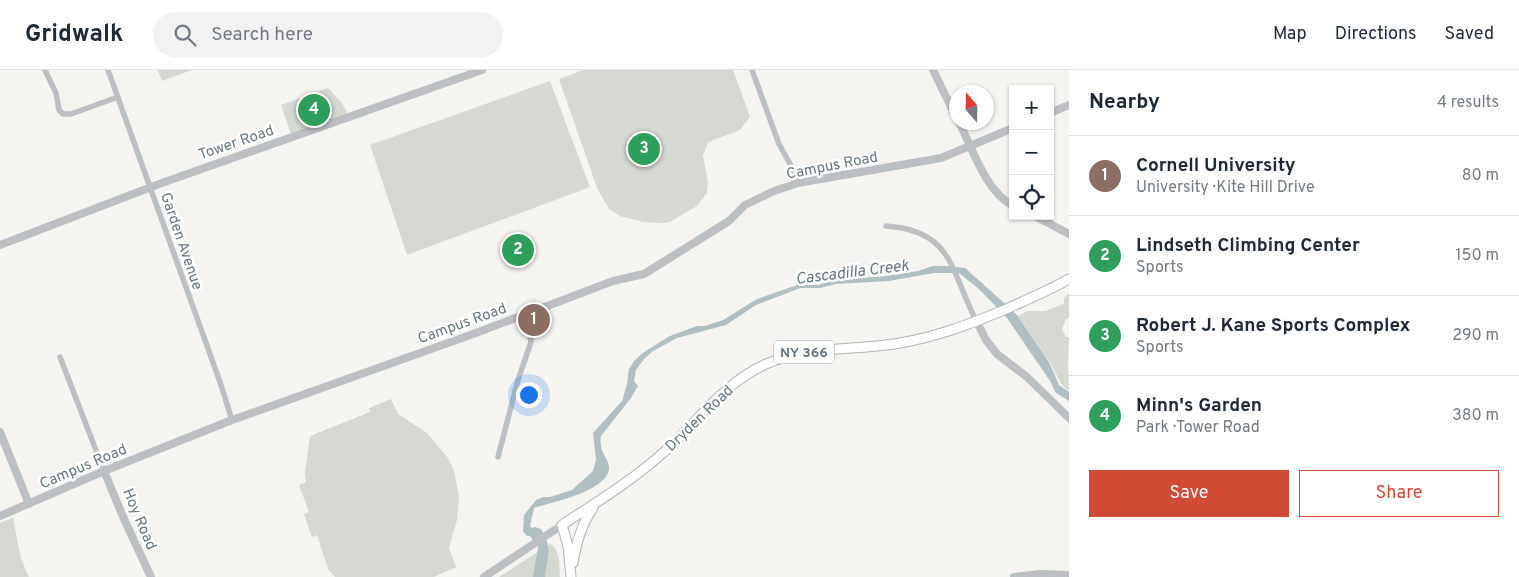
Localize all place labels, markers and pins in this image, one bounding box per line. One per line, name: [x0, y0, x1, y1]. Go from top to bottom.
pin: 4: [298, 91, 330, 129]
pin: 3: [628, 130, 660, 168]
pin: 2: [502, 231, 534, 269]
pin: 1: [518, 301, 550, 339]

